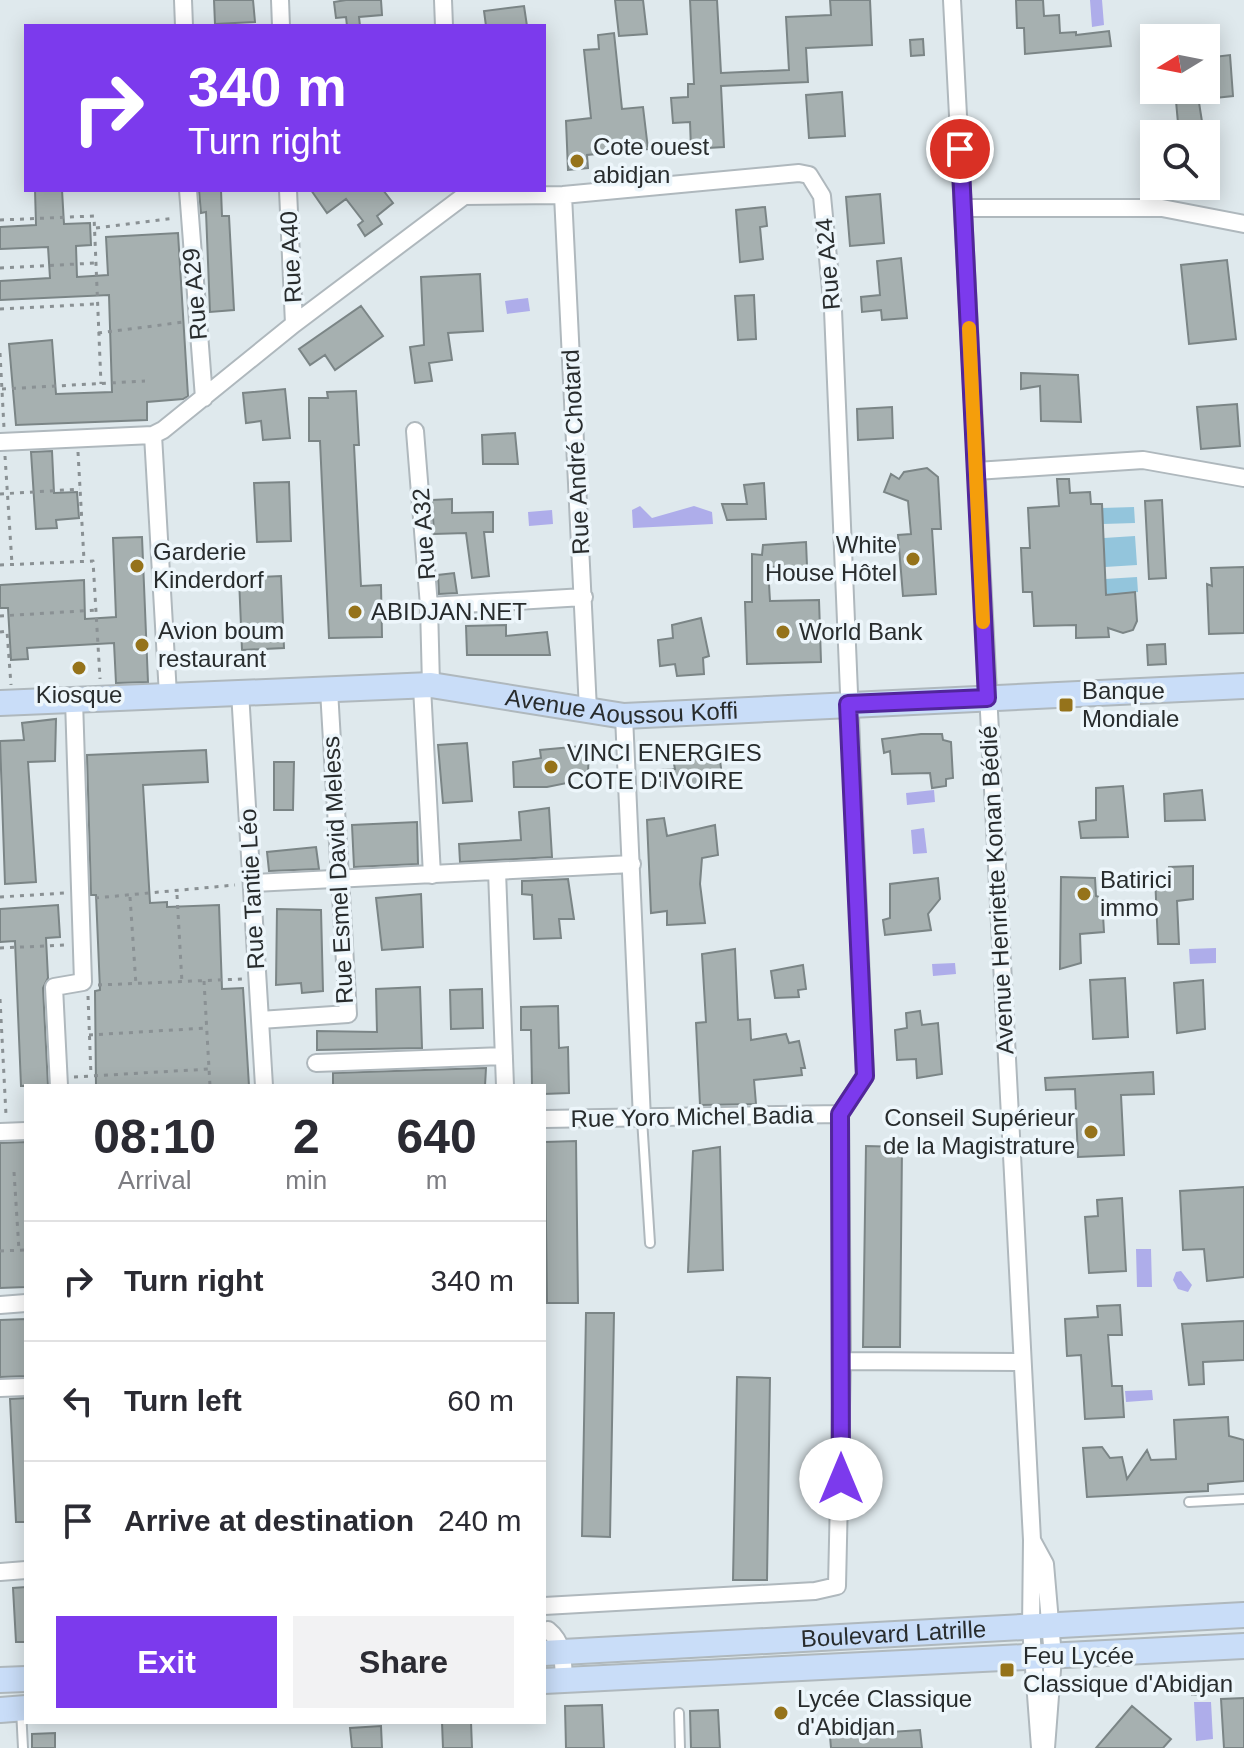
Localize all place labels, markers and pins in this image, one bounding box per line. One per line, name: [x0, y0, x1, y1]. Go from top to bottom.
pin: [926, 115, 994, 183]
place label: Cote ouest abidjan: [593, 133, 709, 188]
marker: Cote ouest abidjan: [568, 152, 586, 170]
place label: White House Hôtel: [765, 531, 897, 586]
place label: Garderie Kinderdorf: [153, 538, 264, 593]
marker: White House Hôtel: [904, 550, 922, 568]
marker: Garderie Kinderdorf: [128, 557, 146, 575]
place label: ABIDJAN.NET: [371, 598, 527, 625]
marker: ABIDJAN.NET: [346, 603, 364, 621]
place label: Avion boum restaurant: [158, 617, 284, 672]
place label: World Bank: [799, 618, 924, 645]
marker: World Bank: [774, 623, 792, 641]
marker: Avion boum restaurant: [133, 636, 151, 654]
marker: Kiosque: [70, 659, 88, 677]
place label: Banque Mondiale: [1082, 677, 1179, 732]
place label: Kiosque: [36, 681, 122, 708]
marker: Banque Mondiale: [1057, 696, 1075, 714]
place label: VINCI ENERGIES COTE D'IVOIRE: [567, 739, 762, 794]
marker: VINCI ENERGIES COTE D'IVOIRE: [542, 758, 560, 776]
place label: Batirici immo: [1100, 866, 1172, 921]
marker: Batirici immo: [1075, 885, 1093, 903]
place label: Conseil Supérieur de la Magistrature: [883, 1104, 1075, 1159]
marker: Conseil Supérieur de la Magistrature: [1082, 1123, 1100, 1141]
place label: Feu Lycée Classique d'Abidjan: [1023, 1642, 1233, 1697]
marker: Feu Lycée Classique d'Abidjan: [998, 1661, 1016, 1679]
place label: Lycée Classique d'Abidjan: [797, 1685, 972, 1740]
marker: Lycée Classique d'Abidjan: [772, 1704, 790, 1722]

